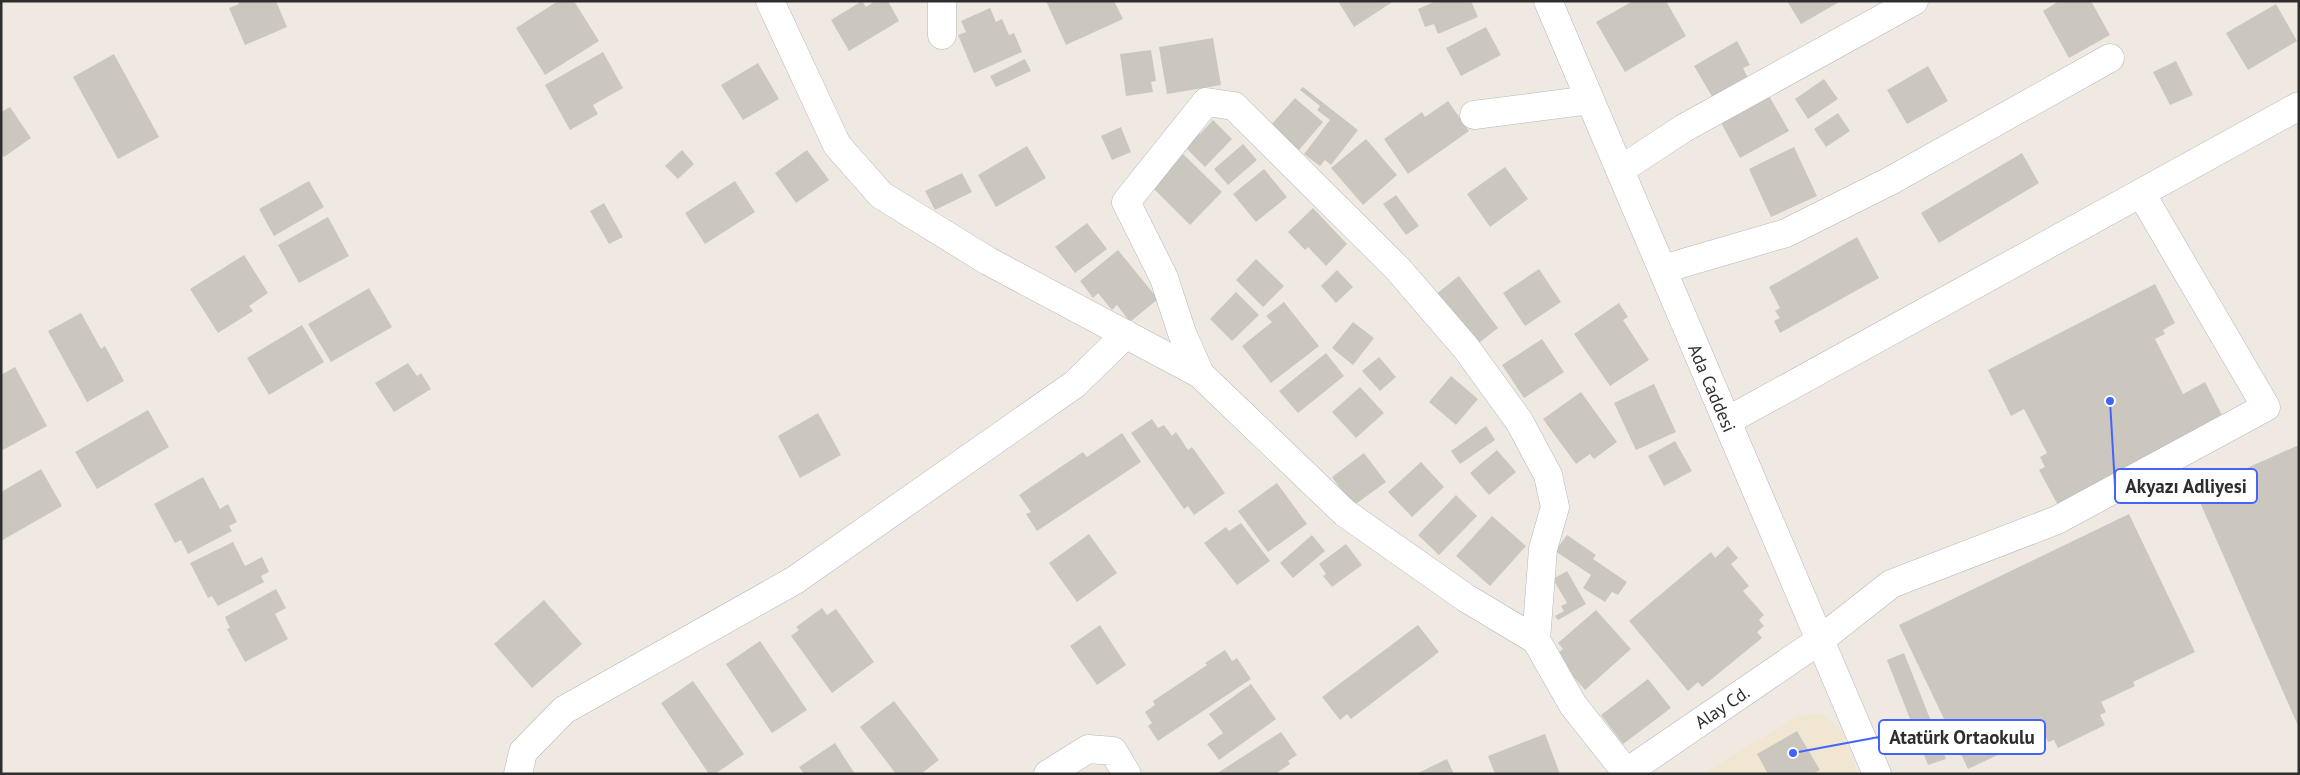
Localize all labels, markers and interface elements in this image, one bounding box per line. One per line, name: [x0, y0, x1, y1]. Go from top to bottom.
street label: Ada Caddesi: [1683, 340, 1741, 436]
callout: Akyazı Adliyesi: [2115, 469, 2257, 503]
text: Akyazı Adliyesi: [2125, 474, 2247, 498]
street label: Alay Cd.: [1690, 680, 1754, 734]
callout: Atatürk Ortaokulu: [1879, 720, 2045, 754]
text: Atatürk Ortaokulu: [1889, 725, 2035, 749]

